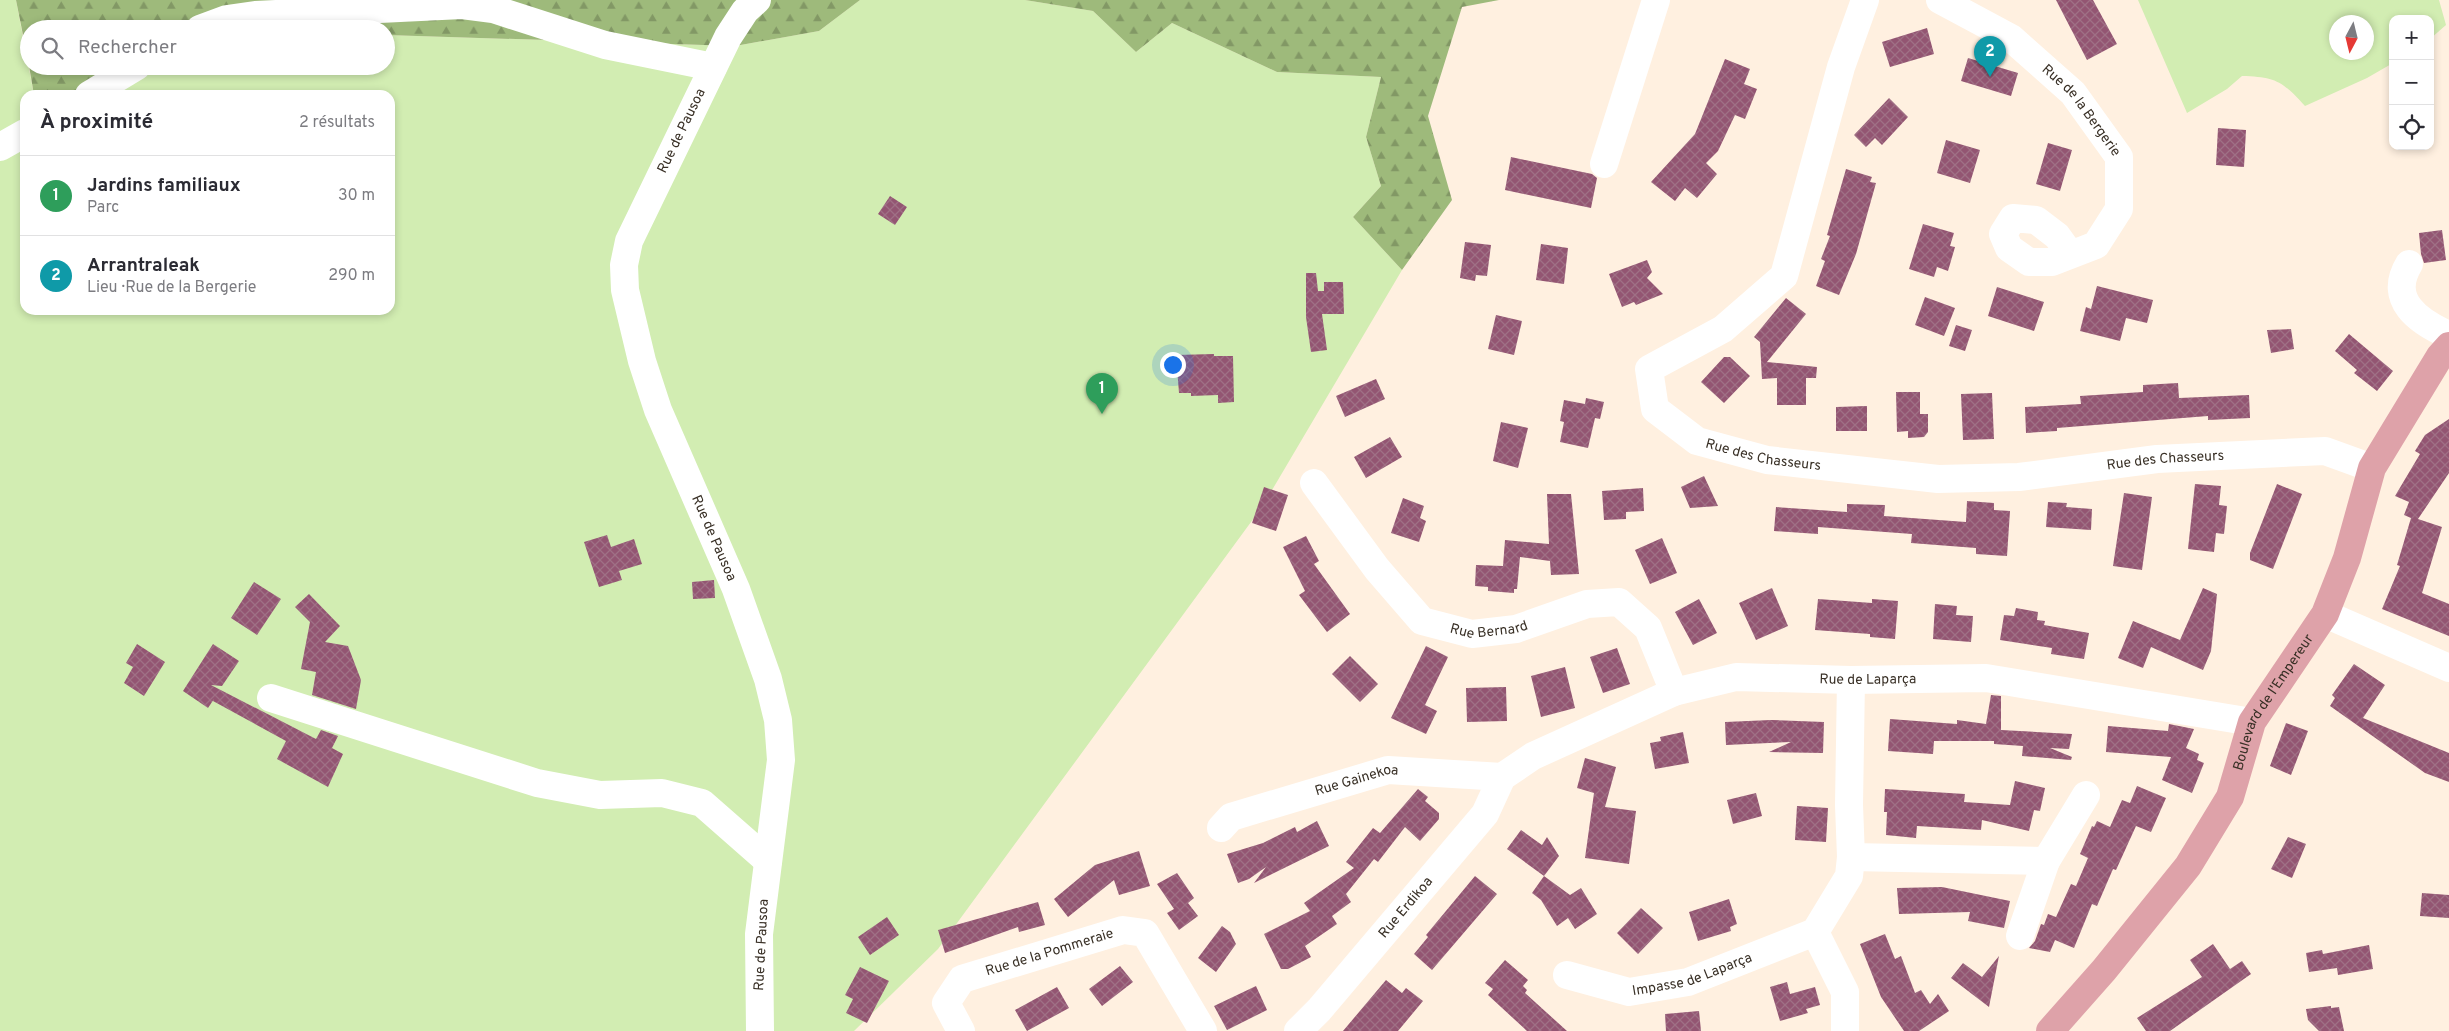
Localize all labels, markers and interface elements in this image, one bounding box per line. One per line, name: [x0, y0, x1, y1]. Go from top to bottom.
north arrow: [2329, 15, 2374, 60]
map controls: [2389, 15, 2434, 150]
button: +: [2389, 15, 2434, 60]
search box: [20, 20, 395, 75]
icon: search: [38, 34, 66, 62]
text: Rechercher: [78, 36, 177, 60]
pin: 2: [1974, 36, 2006, 77]
button: −: [2389, 60, 2434, 105]
street label: Rue de la Bergerie: [2038, 61, 2124, 160]
street label: Rue de Pausoa: [654, 86, 710, 176]
button: locate: [2389, 105, 2434, 150]
text: À proximité: [40, 109, 153, 136]
text: 2 résultats: [299, 113, 375, 133]
text: Jardins familiaux: [87, 174, 241, 198]
text: 1: [53, 186, 59, 206]
text: 30 m: [338, 186, 375, 206]
text: Parc: [87, 198, 119, 218]
text: Arrantraleak: [87, 254, 200, 278]
text: 2: [51, 266, 61, 286]
text: 290 m: [328, 266, 375, 286]
text: Lieu · Rue de la Bergerie: [87, 278, 256, 298]
your location: [1160, 352, 1186, 378]
pin: 1: [1086, 373, 1118, 414]
street label: Rue des Chasseurs: [1704, 435, 1822, 474]
street label: Rue des Chasseurs: [2106, 447, 2224, 474]
street label: Rue de Pausoa: [688, 493, 740, 584]
street label: Rue Bernard: [1448, 617, 1530, 643]
street label: Boulevard de l'Empereur: [2230, 631, 2318, 773]
street label: Rue de Laparça: [1819, 671, 1916, 689]
street label: Rue Gainekoa: [1313, 761, 1399, 800]
street label: Rue Erdikoa: [1375, 873, 1437, 942]
street label: Rue de Pausoa: [751, 899, 773, 991]
street label: Rue de la Pommeraie: [983, 925, 1115, 980]
street label: Impasse de Laparça: [1631, 949, 1754, 1000]

